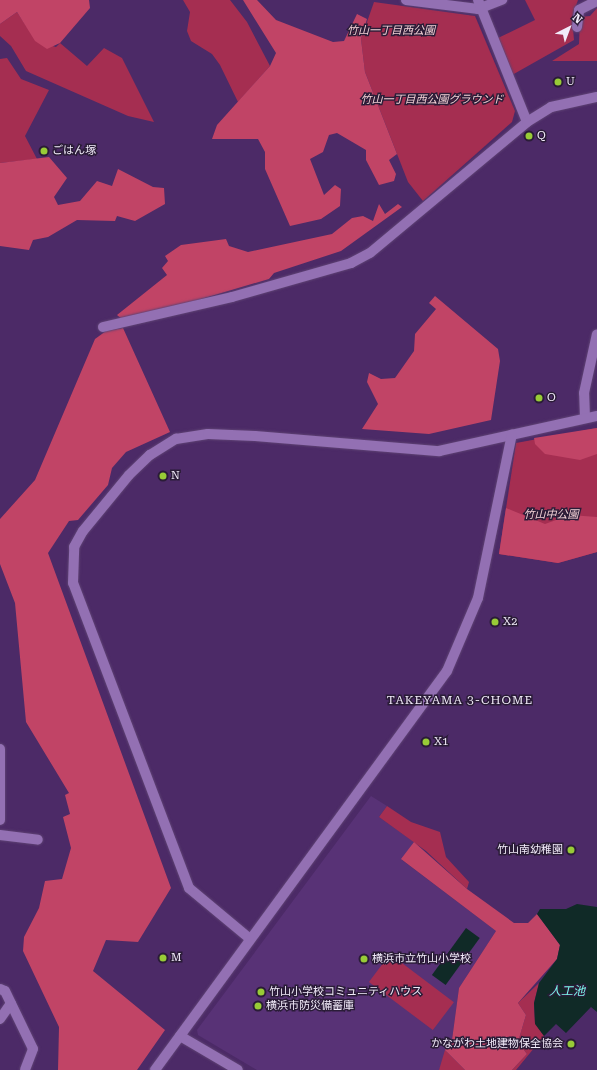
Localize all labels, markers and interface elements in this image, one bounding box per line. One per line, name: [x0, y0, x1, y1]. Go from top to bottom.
north arrow: [549, 8, 589, 48]
text: N: [570, 11, 585, 26]
park label: 竹山一丁目西公園: [347, 24, 435, 38]
place label: U: [566, 75, 575, 89]
marker: U: [553, 77, 563, 87]
park label: 竹山一丁目西公園グラウンド: [361, 93, 503, 107]
place label: Q: [537, 129, 546, 143]
marker: Q: [524, 131, 534, 141]
place label: ごはん塚: [52, 144, 96, 158]
marker: ごはん塚: [39, 146, 49, 156]
place label: O: [547, 391, 556, 405]
marker: O: [534, 393, 544, 403]
place label: N: [171, 469, 180, 483]
marker: N: [158, 471, 168, 481]
park label: 竹山中公園: [524, 508, 578, 522]
place label: X2: [503, 615, 517, 629]
marker: X2: [490, 617, 500, 627]
district label: TAKEYAMA 3-CHOME: [387, 694, 533, 708]
place label: X1: [434, 735, 448, 749]
marker: X1: [421, 737, 431, 747]
place label: 竹山南幼稚園: [497, 843, 563, 857]
marker: 竹山南幼稚園: [566, 845, 576, 855]
place label: M: [171, 951, 181, 965]
place label: 横浜市立竹山小学校: [372, 952, 471, 966]
marker: M: [158, 953, 168, 963]
marker: 横浜市立竹山小学校: [359, 954, 369, 964]
place label: 竹山小学校コミュニティハウス: [269, 985, 423, 999]
water label: 人工池: [549, 985, 585, 999]
marker: 竹山小学校コミュニティハウス: [256, 987, 266, 997]
place label: 横浜市防災備蓄庫: [266, 999, 354, 1013]
marker: 横浜市防災備蓄庫: [253, 1001, 263, 1011]
place label: かながわ土地建物保全協会: [431, 1037, 563, 1051]
marker: かながわ土地建物保全協会: [566, 1039, 576, 1049]

